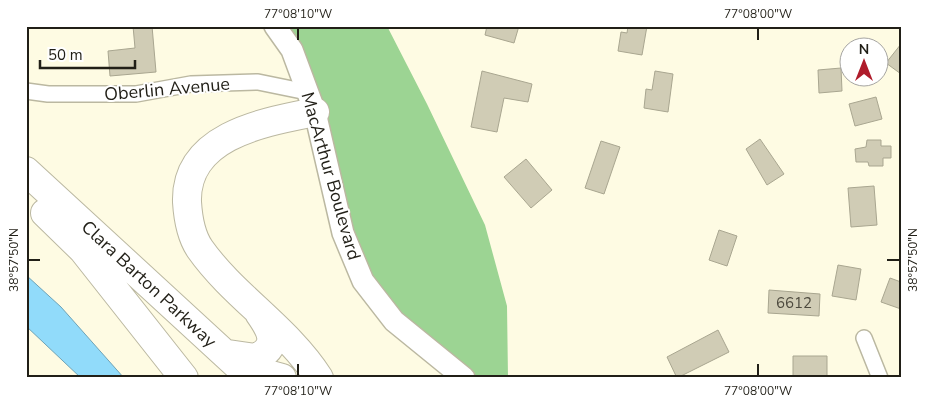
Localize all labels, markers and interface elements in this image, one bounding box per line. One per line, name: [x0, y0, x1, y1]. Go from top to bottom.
text: 77°08'10"W: [264, 6, 332, 22]
text: 77°08'00"W: [724, 6, 792, 22]
scale bar: [40, 38, 135, 70]
north arrow: [840, 38, 890, 88]
text: N: [859, 40, 869, 59]
text: 50 m: [48, 45, 83, 65]
street label: Oberlin Avenue: [103, 72, 231, 106]
street label: MacArthur Boulevard: [296, 89, 366, 263]
street label: Clara Barton Parkway: [76, 215, 222, 353]
text: 38°57'50"N: [6, 228, 22, 292]
text: 38°57'50"N: [905, 228, 921, 292]
house number: 6612: [776, 293, 812, 313]
text: 77°08'10"W: [264, 383, 332, 399]
text: 77°08'00"W: [724, 383, 792, 399]

